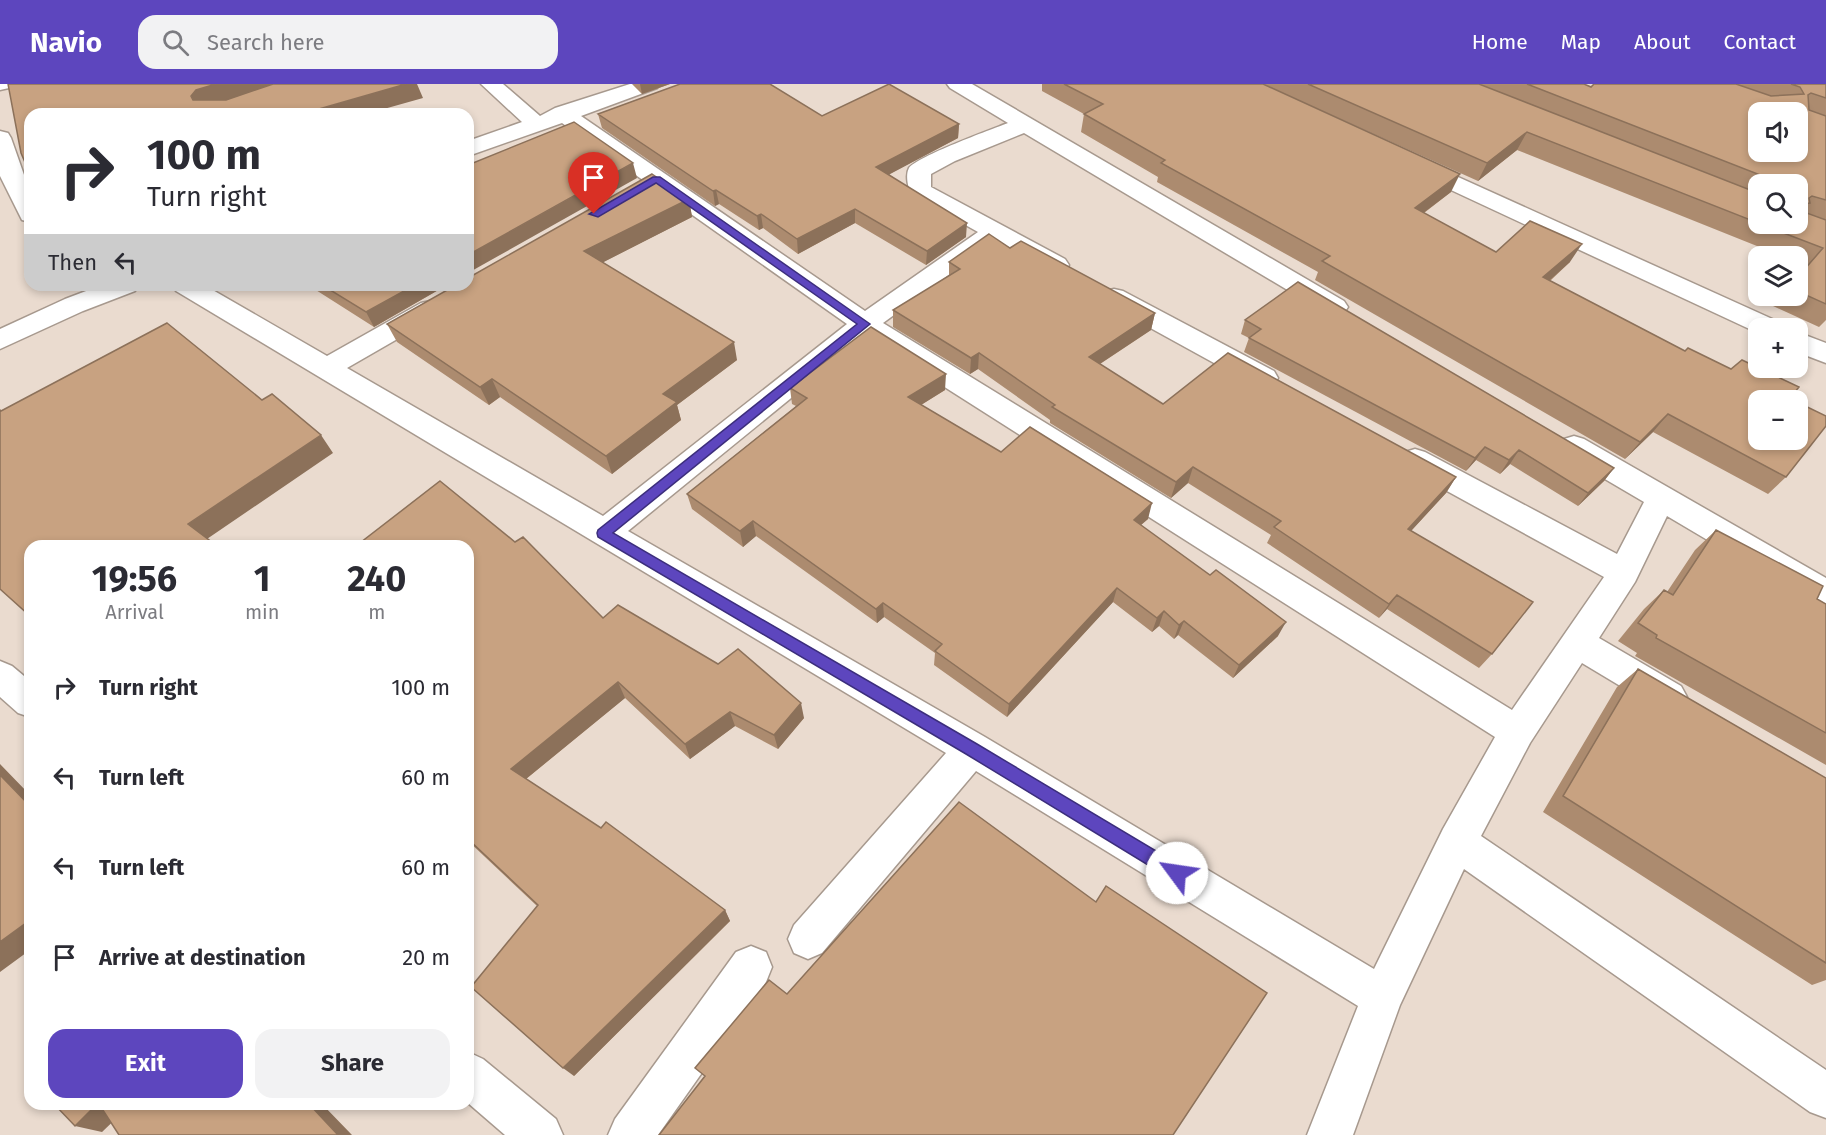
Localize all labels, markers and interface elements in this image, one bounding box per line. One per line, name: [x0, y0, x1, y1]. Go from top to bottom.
search box: [138, 15, 558, 69]
text: Navio: [30, 26, 102, 59]
icon: search: [159, 26, 192, 59]
text: Search here: [207, 29, 325, 56]
text: Home: [1472, 29, 1528, 55]
text: Map: [1561, 29, 1601, 55]
text: About: [1634, 29, 1691, 55]
text: Contact: [1724, 29, 1796, 55]
map controls: [1748, 102, 1808, 450]
button: sound: [1748, 102, 1808, 162]
text: 100 m: [147, 130, 261, 180]
icon: right: [48, 132, 126, 210]
pin: [568, 152, 619, 214]
icon: arrive: [577, 161, 610, 194]
button: search: [1748, 174, 1808, 234]
text: Turn right: [147, 181, 267, 213]
icon: left: [109, 246, 142, 279]
button: layers: [1748, 246, 1808, 306]
text: Then: [48, 249, 97, 276]
button: +: [1748, 318, 1808, 378]
button: −: [1748, 390, 1808, 450]
text: 19:56: [92, 557, 177, 601]
text: 1: [254, 557, 271, 601]
text: 240: [347, 557, 406, 601]
text: Arrival: [105, 600, 164, 624]
text: min: [245, 600, 279, 624]
text: m: [368, 600, 385, 624]
icon: right: [48, 671, 81, 704]
text: Turn right: [99, 674, 198, 701]
text: 100 m: [391, 674, 450, 701]
icon: left: [48, 761, 81, 794]
text: Turn left: [99, 764, 184, 791]
text: 60 m: [401, 764, 450, 791]
position arrow: [1145, 841, 1209, 905]
icon: left: [48, 851, 81, 884]
text: Turn left: [99, 854, 184, 881]
text: 60 m: [401, 854, 450, 881]
icon: arrive: [48, 941, 81, 974]
text: Arrive at destination: [99, 944, 306, 971]
text: 20 m: [402, 944, 450, 971]
button: Exit: [48, 1029, 243, 1098]
button: Share: [255, 1029, 450, 1098]

